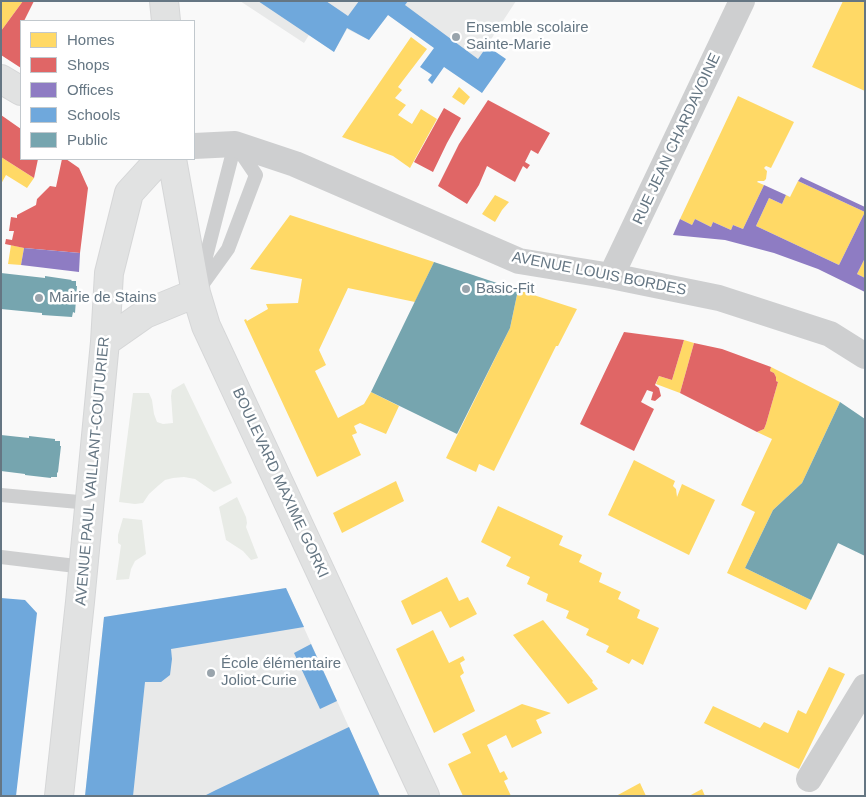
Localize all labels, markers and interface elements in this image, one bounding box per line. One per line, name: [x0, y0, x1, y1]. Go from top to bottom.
place label: Ensemble scolaire Sainte-Marie: [466, 19, 589, 54]
legend: [20, 20, 195, 160]
text: Homes: [67, 31, 115, 48]
marker: Ensemble scolaire Sainte-Marie: [450, 31, 462, 43]
street label: RUE JEAN CHARDAVOINE: [629, 50, 725, 228]
text: Shops: [67, 56, 110, 73]
text: Offices: [67, 81, 113, 98]
text: Schools: [67, 106, 120, 123]
text: Public: [67, 131, 108, 148]
street label: AVENUE LOUIS BORDES: [510, 248, 688, 300]
place label: Basic-Fit: [476, 280, 534, 298]
marker: Basic-Fit: [460, 283, 472, 295]
place label: Mairie de Stains: [49, 289, 157, 307]
marker: Mairie de Stains: [33, 292, 45, 304]
street label: AVENUE PAUL VAILLANT-COUTURIER: [72, 336, 114, 606]
street label: BOULEVARD MAXIME GORKI: [228, 385, 332, 581]
place label: École élémentaire Joliot-Curie: [221, 655, 341, 690]
marker: École élémentaire Joliot-Curie: [205, 667, 217, 679]

